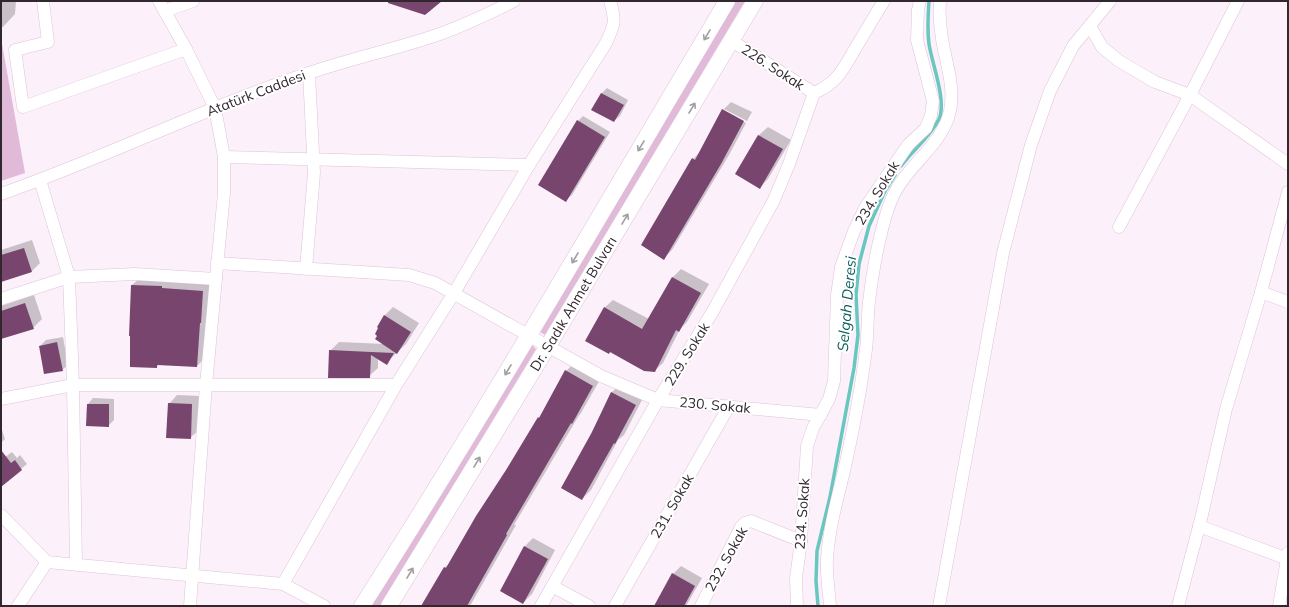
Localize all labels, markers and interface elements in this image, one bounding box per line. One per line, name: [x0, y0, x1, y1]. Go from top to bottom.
one-way arrow: [703, 29, 711, 41]
street label: 226. Sokak: [738, 40, 809, 94]
street label: Atatürk Caddesi: [204, 66, 308, 120]
one-way arrow: [688, 102, 696, 114]
one-way arrow: [637, 140, 645, 151]
street label: 234. Sokak: [851, 157, 904, 228]
one-way arrow: [621, 213, 629, 225]
street label: Dr. Sadık Ahmet Bulvarı: [526, 233, 621, 374]
one-way arrow: [570, 252, 578, 264]
water label: Selgah Deresi: [833, 255, 860, 352]
street label: 229. Sokak: [660, 318, 714, 389]
one-way arrow: [504, 364, 512, 375]
street label: 230. Sokak: [679, 393, 752, 417]
one-way arrow: [474, 456, 482, 468]
street label: 231. Sokak: [646, 470, 698, 541]
street label: 234. Sokak: [791, 477, 814, 550]
street label: 232. Sokak: [701, 523, 752, 595]
one-way arrow: [406, 567, 414, 579]

